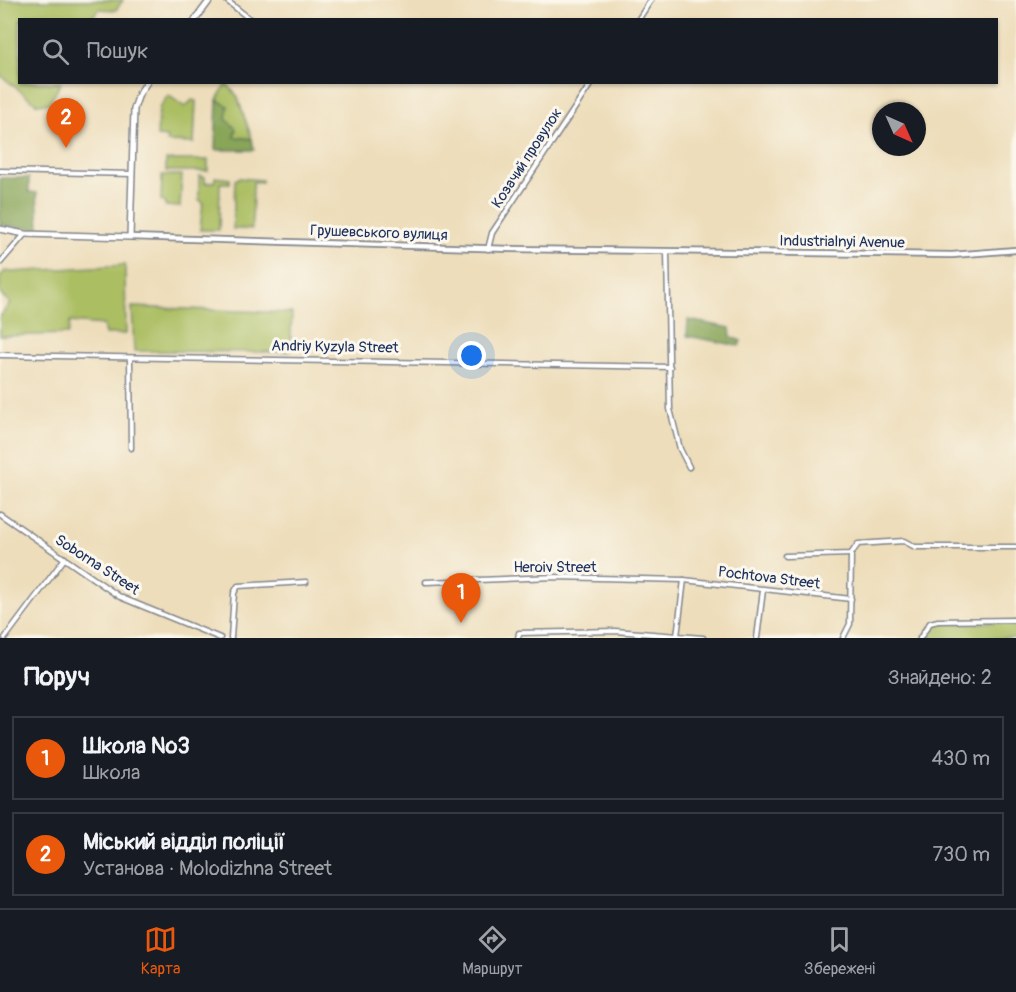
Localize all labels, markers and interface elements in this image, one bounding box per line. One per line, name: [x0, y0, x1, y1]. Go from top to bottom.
search box: [18, 18, 998, 84]
icon: search: [39, 35, 72, 68]
text: Пошук: [87, 37, 148, 65]
pin: 2: [46, 98, 86, 148]
north arrow: [872, 102, 926, 156]
street label: Козачий провулок: [487, 104, 567, 212]
street label: Грушевського вулиця: [310, 221, 448, 245]
street label: Industrialnyi Avenue: [779, 231, 906, 253]
street label: Andriy Kyzyla Street: [271, 336, 400, 358]
your location: [457, 341, 486, 370]
street label: Soborna Street: [51, 531, 144, 600]
street label: Heroiv Street: [513, 558, 598, 577]
street label: Pochtova Street: [717, 562, 822, 594]
pin: 1: [442, 574, 480, 623]
text: Поруч: [24, 661, 90, 693]
text: Знайдено: 2: [888, 665, 992, 690]
text: Школа №3: [83, 732, 190, 760]
text: 1: [42, 746, 49, 771]
text: 430 m: [931, 746, 990, 771]
text: Школа: [83, 760, 140, 785]
text: Міський відділ поліції: [83, 828, 286, 856]
text: 2: [40, 842, 51, 867]
text: 730 m: [933, 842, 990, 867]
text: Установа · Molodizhna Street: [83, 856, 332, 881]
tab: Карта: [141, 923, 180, 979]
tab: Маршрут: [462, 923, 522, 979]
tab: Збережені: [804, 923, 875, 979]

